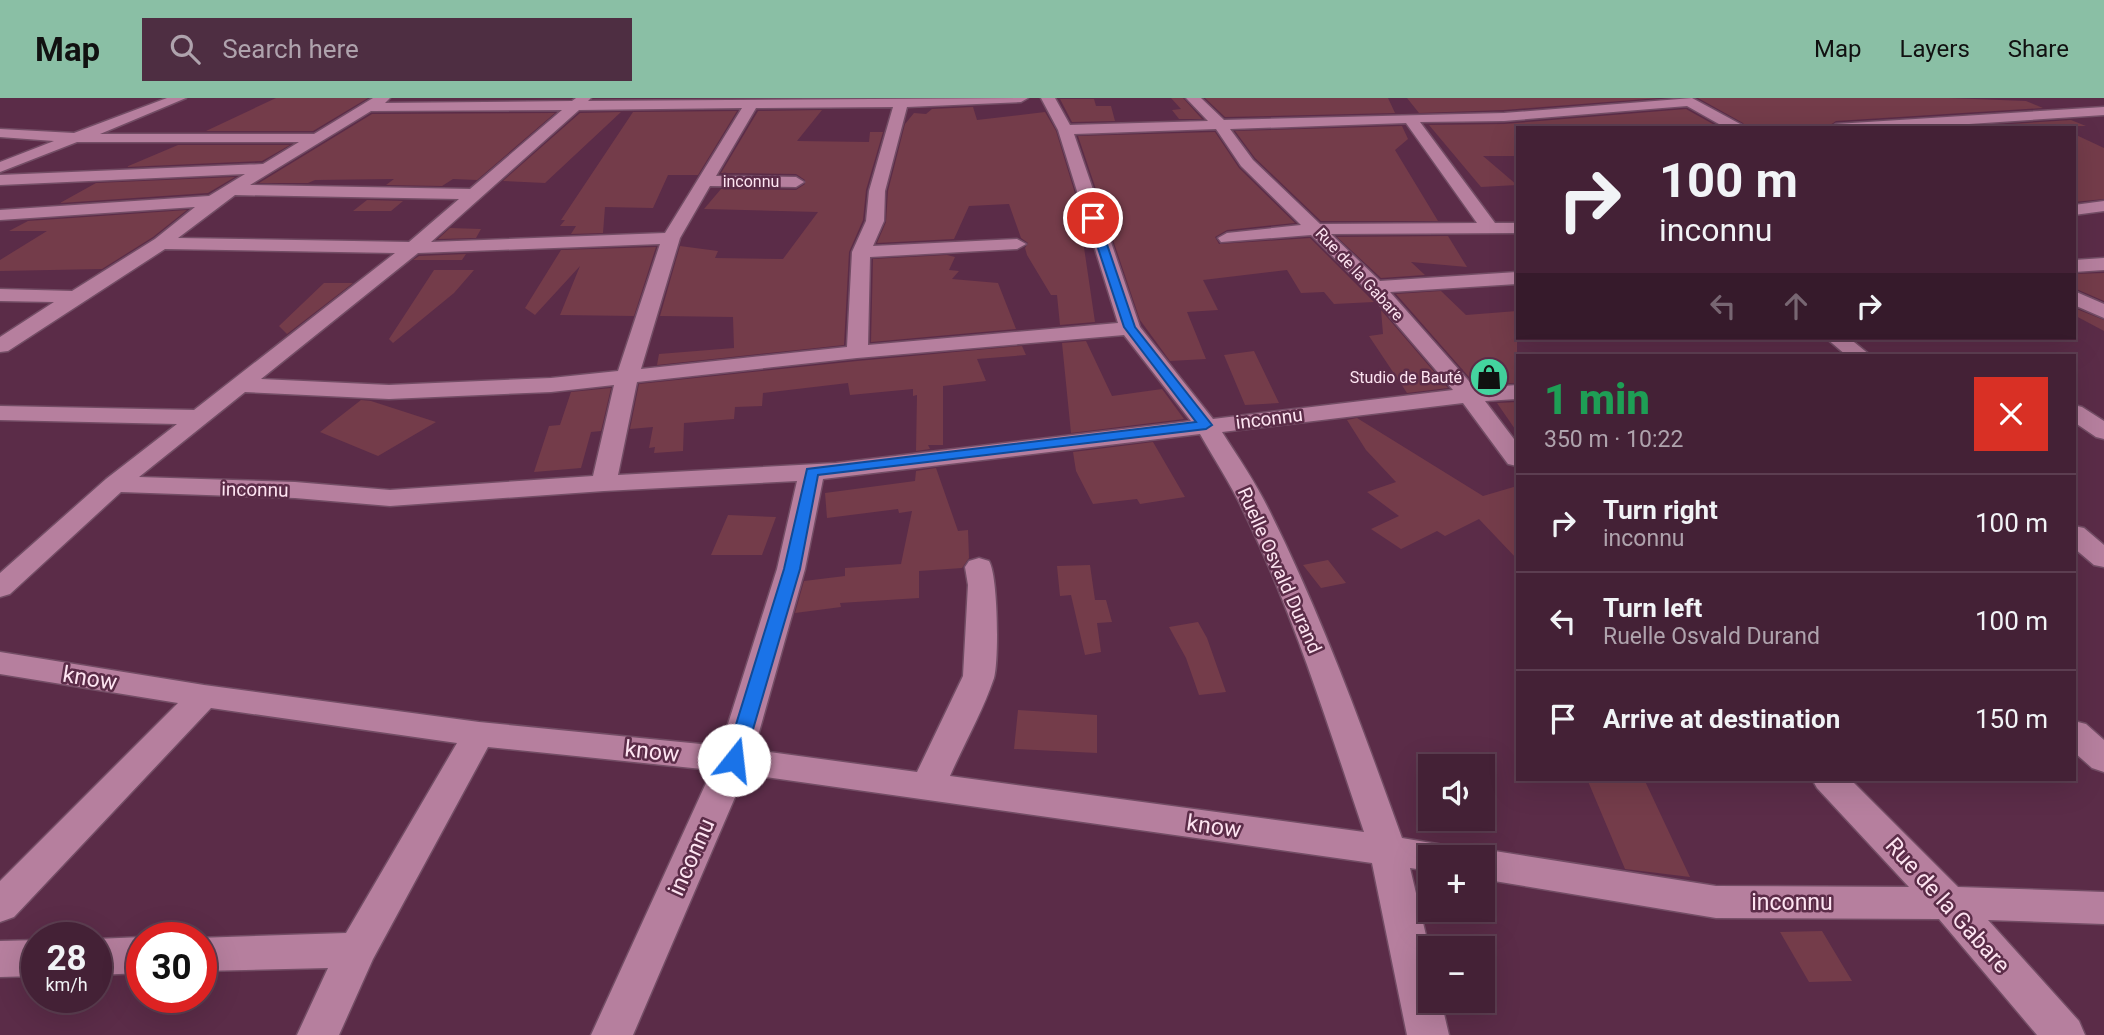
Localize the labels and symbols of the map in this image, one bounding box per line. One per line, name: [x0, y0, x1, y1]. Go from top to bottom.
street label: inconnu: [723, 172, 779, 191]
pin: [1063, 188, 1123, 248]
street label: Rue de la Gabare: [1312, 224, 1408, 325]
shop icon: Studio de Bauté: [1468, 356, 1510, 398]
place label: Studio de Bauté: [1350, 368, 1462, 387]
street label: inconnu: [1234, 403, 1304, 434]
street label: inconnu: [221, 477, 289, 502]
street label: Ruelle Osvald Durand: [1233, 484, 1326, 657]
street label: know: [61, 661, 119, 696]
position arrow: [697, 723, 771, 797]
street label: know: [623, 735, 681, 768]
street label: know: [1185, 809, 1243, 844]
street label: inconnu: [663, 814, 720, 900]
street label: Rue de la Gabare: [1880, 832, 2015, 979]
street label: inconnu: [1751, 889, 1833, 916]
speed limit sign: 30: [126, 922, 217, 1013]

